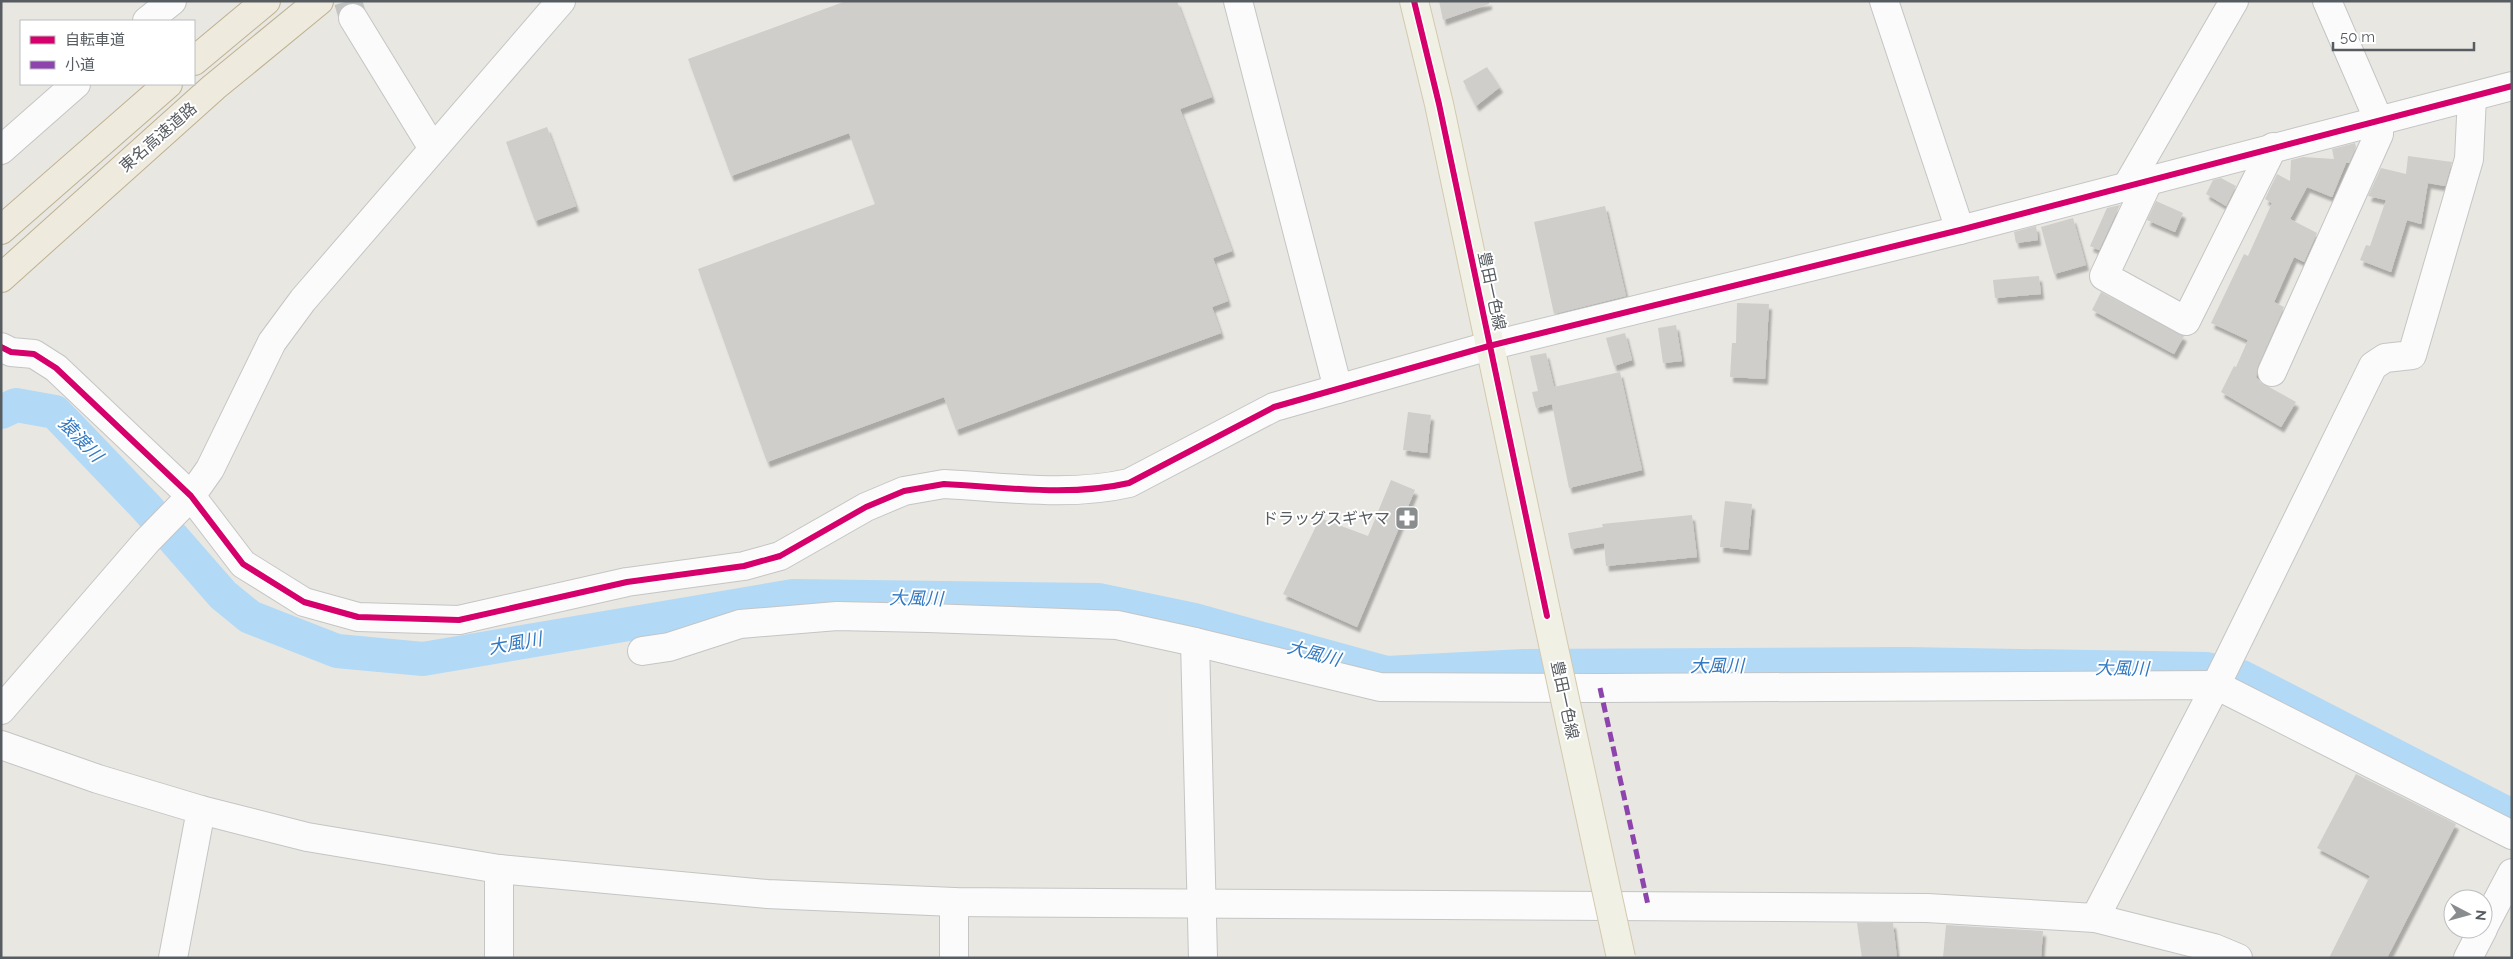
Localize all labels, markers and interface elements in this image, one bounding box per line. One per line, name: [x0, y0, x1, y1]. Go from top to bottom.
legend: [20, 20, 195, 85]
scale bar: [2333, 20, 2474, 52]
text: 50 m: [2340, 28, 2375, 46]
text: 自転車道: [65, 31, 125, 49]
text: 小道: [65, 56, 95, 74]
street label: 東名高速道路: [116, 98, 200, 176]
street label: 豊田一色線: [1474, 250, 1510, 332]
water label: 猿渡川: [55, 412, 109, 467]
pharmacy icon: ドラッグスギヤマ: [1394, 505, 1420, 531]
place label: ドラッグスギヤマ: [1262, 509, 1390, 528]
water label: 大風川: [889, 587, 945, 609]
water label: 大風川: [487, 628, 545, 658]
water label: 大風川: [1285, 636, 1345, 671]
water label: 大風川: [1690, 655, 1746, 676]
water label: 大風川: [2095, 657, 2151, 679]
street label: 豊田一色線: [1547, 659, 1583, 741]
north arrow: [2443, 889, 2493, 939]
text: N: [2472, 909, 2489, 922]

